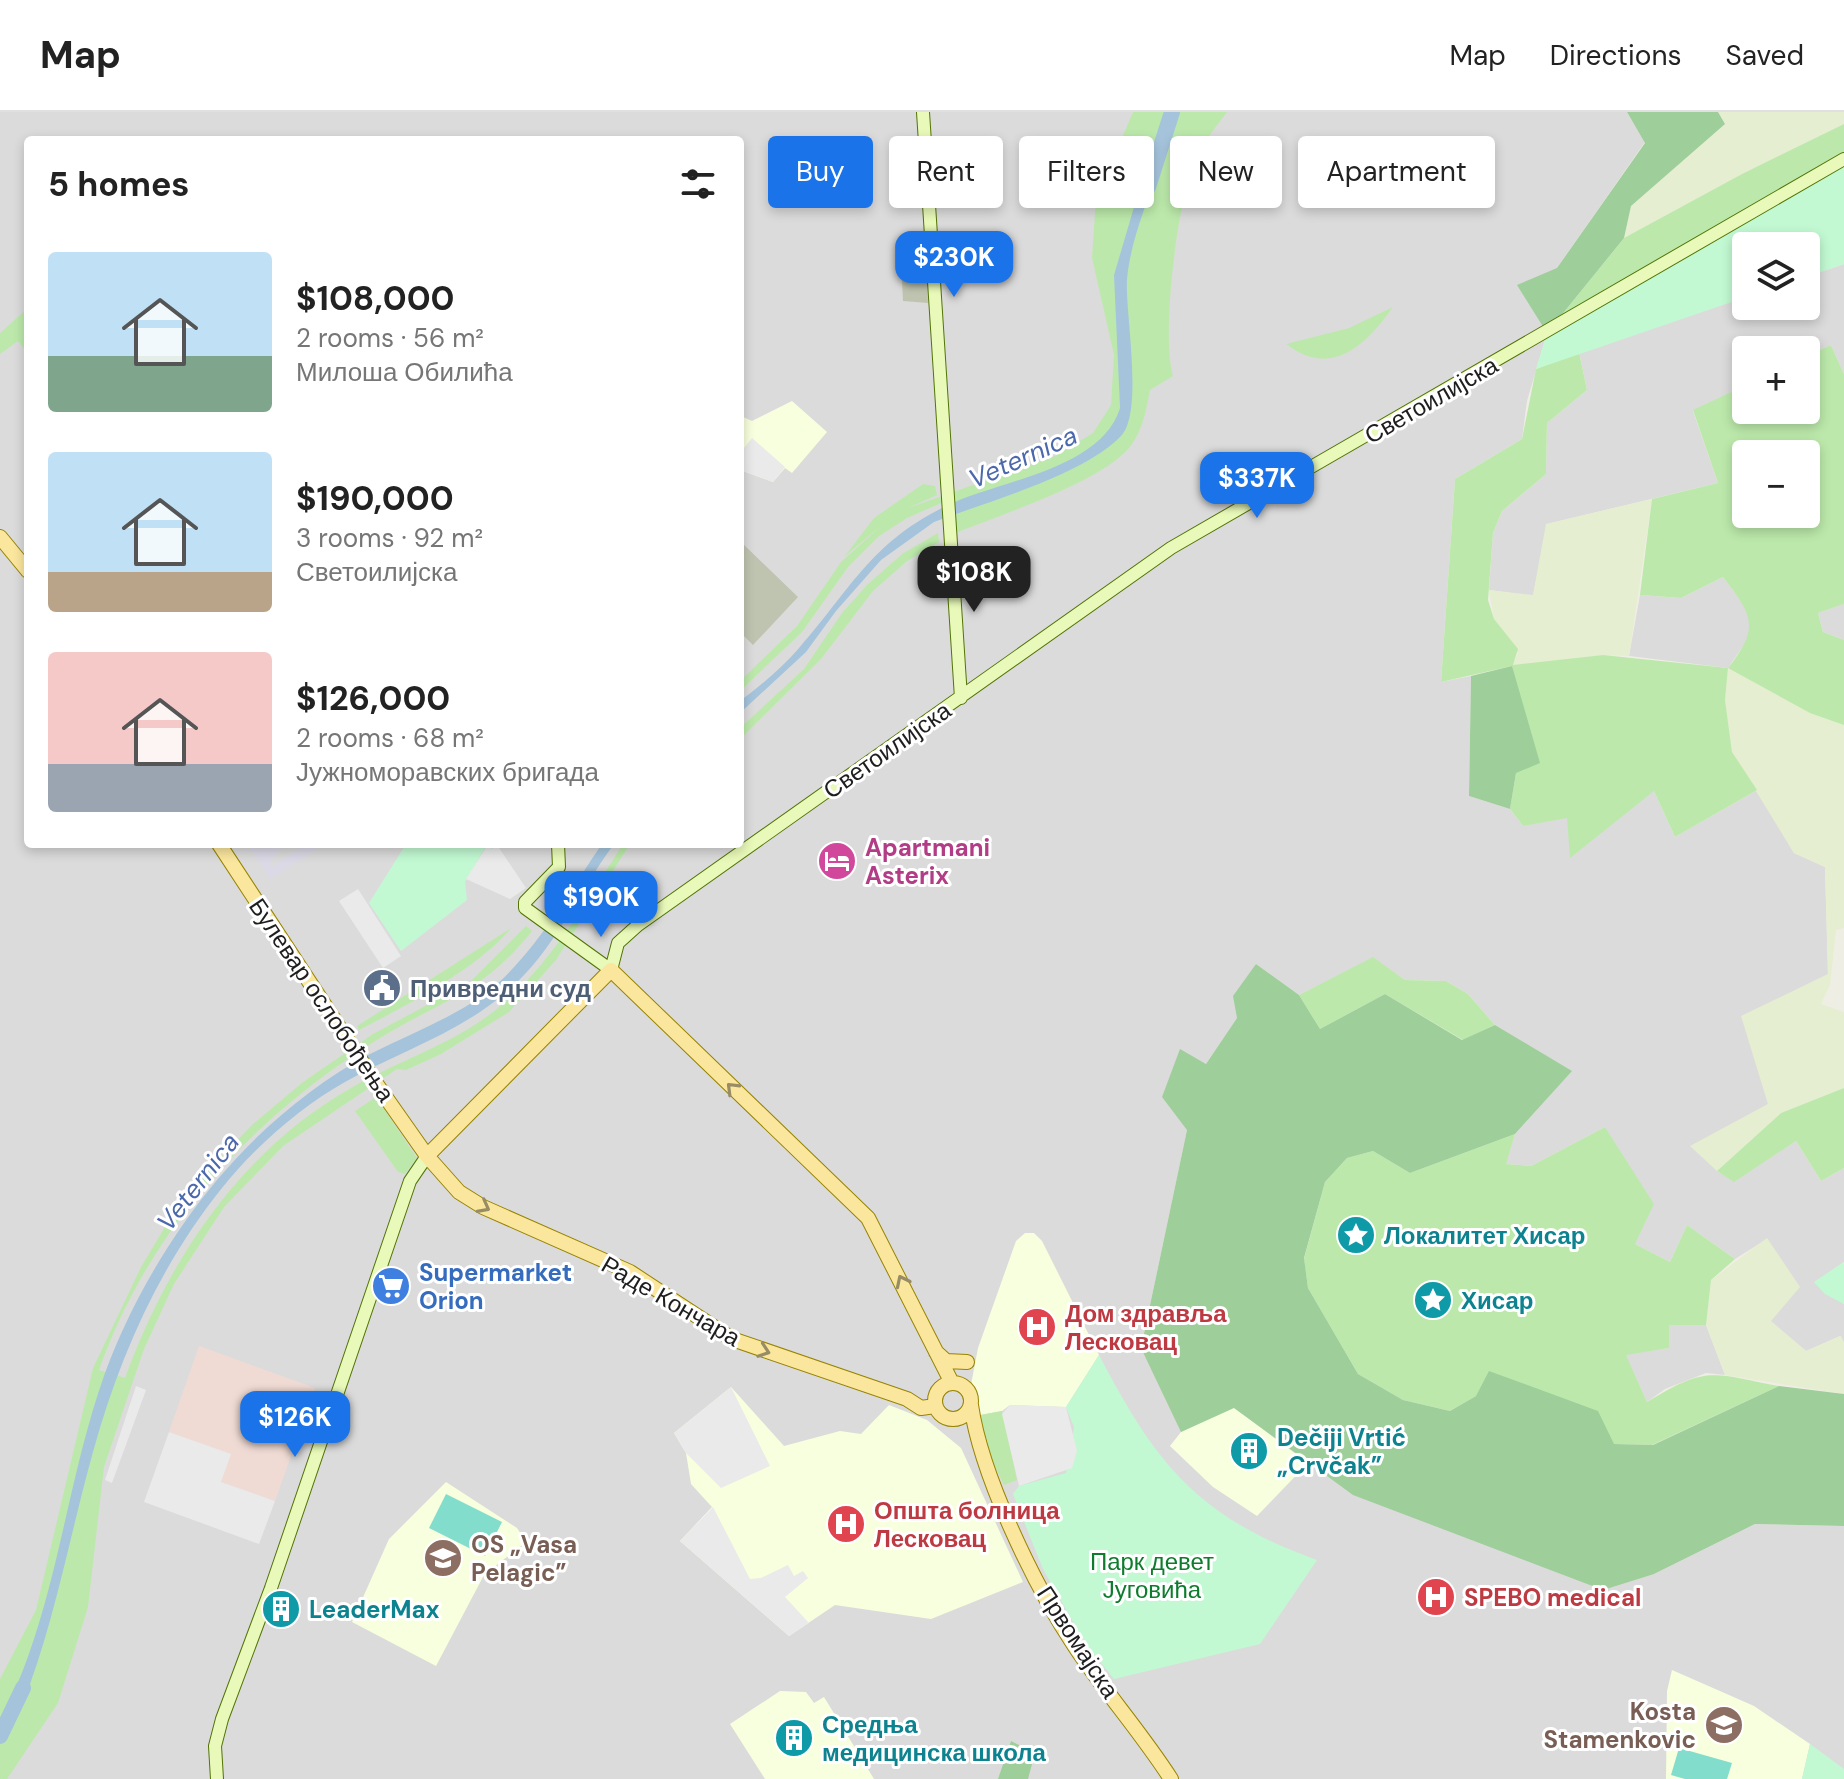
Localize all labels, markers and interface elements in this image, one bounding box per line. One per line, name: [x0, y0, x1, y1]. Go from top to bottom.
text: Map: [40, 30, 121, 80]
text: Map: [1449, 37, 1506, 74]
text: Directions: [1550, 37, 1682, 74]
text: Saved: [1726, 37, 1804, 74]
chip: Buy: [768, 136, 873, 208]
chip: Rent: [889, 136, 1003, 208]
chip: Filters: [1019, 136, 1154, 208]
chip: New: [1170, 136, 1282, 208]
chip: Apartment: [1298, 136, 1495, 208]
text: 5 homes: [48, 162, 189, 207]
icon: filters: [676, 162, 720, 206]
pin: $230K: [898, 231, 1010, 299]
map controls: [1732, 232, 1820, 528]
button: layers: [1732, 232, 1820, 320]
text: $230K: [913, 240, 995, 274]
text: $108,000: [296, 276, 455, 321]
icon: home: [112, 284, 208, 380]
text: 2 rooms · 56 m²: [296, 321, 484, 355]
button: +: [1732, 336, 1820, 424]
street label: Светоилијска: [1359, 349, 1504, 451]
text: Милоша Обилића: [296, 355, 513, 389]
water label: Veternica: [963, 418, 1083, 496]
button: −: [1732, 440, 1820, 528]
pin: $337K: [1201, 452, 1313, 520]
text: $337K: [1218, 461, 1296, 495]
text: $190,000: [296, 476, 454, 521]
icon: home: [112, 484, 208, 580]
text: 3 rooms · 92 m²: [296, 521, 483, 555]
pin: $108K: [918, 546, 1030, 614]
text: Светоилијска: [296, 555, 457, 589]
text: $108K: [936, 555, 1012, 589]
text: $126,000: [296, 676, 450, 721]
icon: home: [112, 684, 208, 780]
street label: Светоилијска: [817, 694, 957, 805]
text: 2 rooms · 68 m²: [296, 721, 484, 755]
text: Јужноморавских бригада: [296, 755, 599, 789]
place label: Apartmani Asterix: [865, 832, 990, 891]
hotel icon: Apartmani Asterix: [816, 840, 858, 882]
pin: $190K: [545, 871, 657, 939]
text: $190K: [563, 880, 639, 914]
street label: Булевар ослобођења: [242, 892, 402, 1108]
public building icon: Привредни суд: [361, 967, 403, 1009]
place label: Привредни суд: [410, 973, 591, 1004]
one-way arrow: [727, 1083, 741, 1097]
water label: Veternica: [149, 1126, 247, 1238]
one-way arrow: [476, 1198, 491, 1213]
place icon: Локалитет Хисар: [1335, 1214, 1377, 1256]
place label: Локалитет Хисар: [1384, 1220, 1585, 1251]
street label: Раде Кончара: [596, 1249, 747, 1354]
place label: Supermarket Orion: [419, 1257, 572, 1316]
supermarket icon: Supermarket Orion: [370, 1265, 412, 1307]
one-way arrow: [896, 1275, 912, 1290]
place icon: Хисар: [1412, 1279, 1454, 1321]
place label: Хисар: [1461, 1285, 1533, 1316]
place label: Дом здравља Лесковац: [1065, 1298, 1227, 1357]
hospital icon: Дом здравља Лесковац: [1016, 1306, 1058, 1348]
one-way arrow: [757, 1342, 771, 1358]
pin: $126K: [239, 1391, 351, 1459]
text: $126K: [258, 1400, 332, 1434]
place label: Dečiji Vrtić „Crvčak”: [1277, 1422, 1406, 1481]
building icon: Dečiji Vrtić „Crvčak”: [1228, 1430, 1270, 1472]
place label: Општа болница Лесковац: [874, 1495, 1060, 1554]
hospital icon: Општа болница Лесковац: [825, 1503, 867, 1545]
place label: OS „Vasa Pelagic”: [471, 1529, 577, 1588]
school or university icon: OS „Vasa Pelagic”: [422, 1537, 464, 1579]
park label: Парк девет Југовића: [1090, 1546, 1214, 1605]
hospital icon: SPEBO medical: [1415, 1576, 1457, 1618]
street label: Првомајска: [1030, 1580, 1126, 1705]
place label: SPEBO medical: [1464, 1582, 1641, 1613]
building icon: LeaderMax: [260, 1588, 302, 1630]
place label: LeaderMax: [309, 1594, 440, 1625]
place label: Kosta Stamenkovic: [1544, 1696, 1696, 1755]
school or university icon: Kosta Stamenkovic: [1703, 1704, 1745, 1746]
place label: Средња медицинска школа: [822, 1709, 1046, 1768]
building icon: Средња медицинска школа: [773, 1717, 815, 1759]

